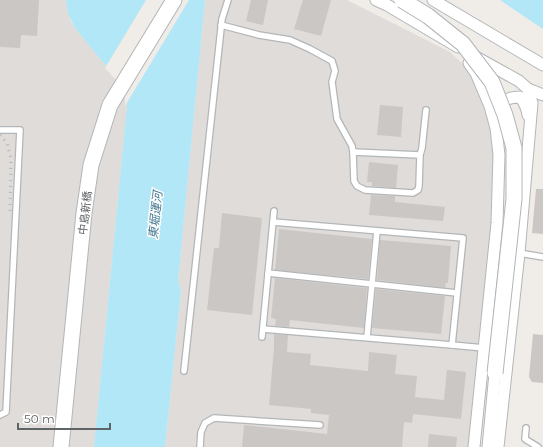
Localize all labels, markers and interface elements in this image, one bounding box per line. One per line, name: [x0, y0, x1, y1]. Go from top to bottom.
water label: 東堀運河: [145, 188, 165, 240]
street label: 中島新橋: [75, 190, 95, 236]
scale bar: [18, 405, 110, 431]
text: 50 m: [24, 411, 55, 426]

